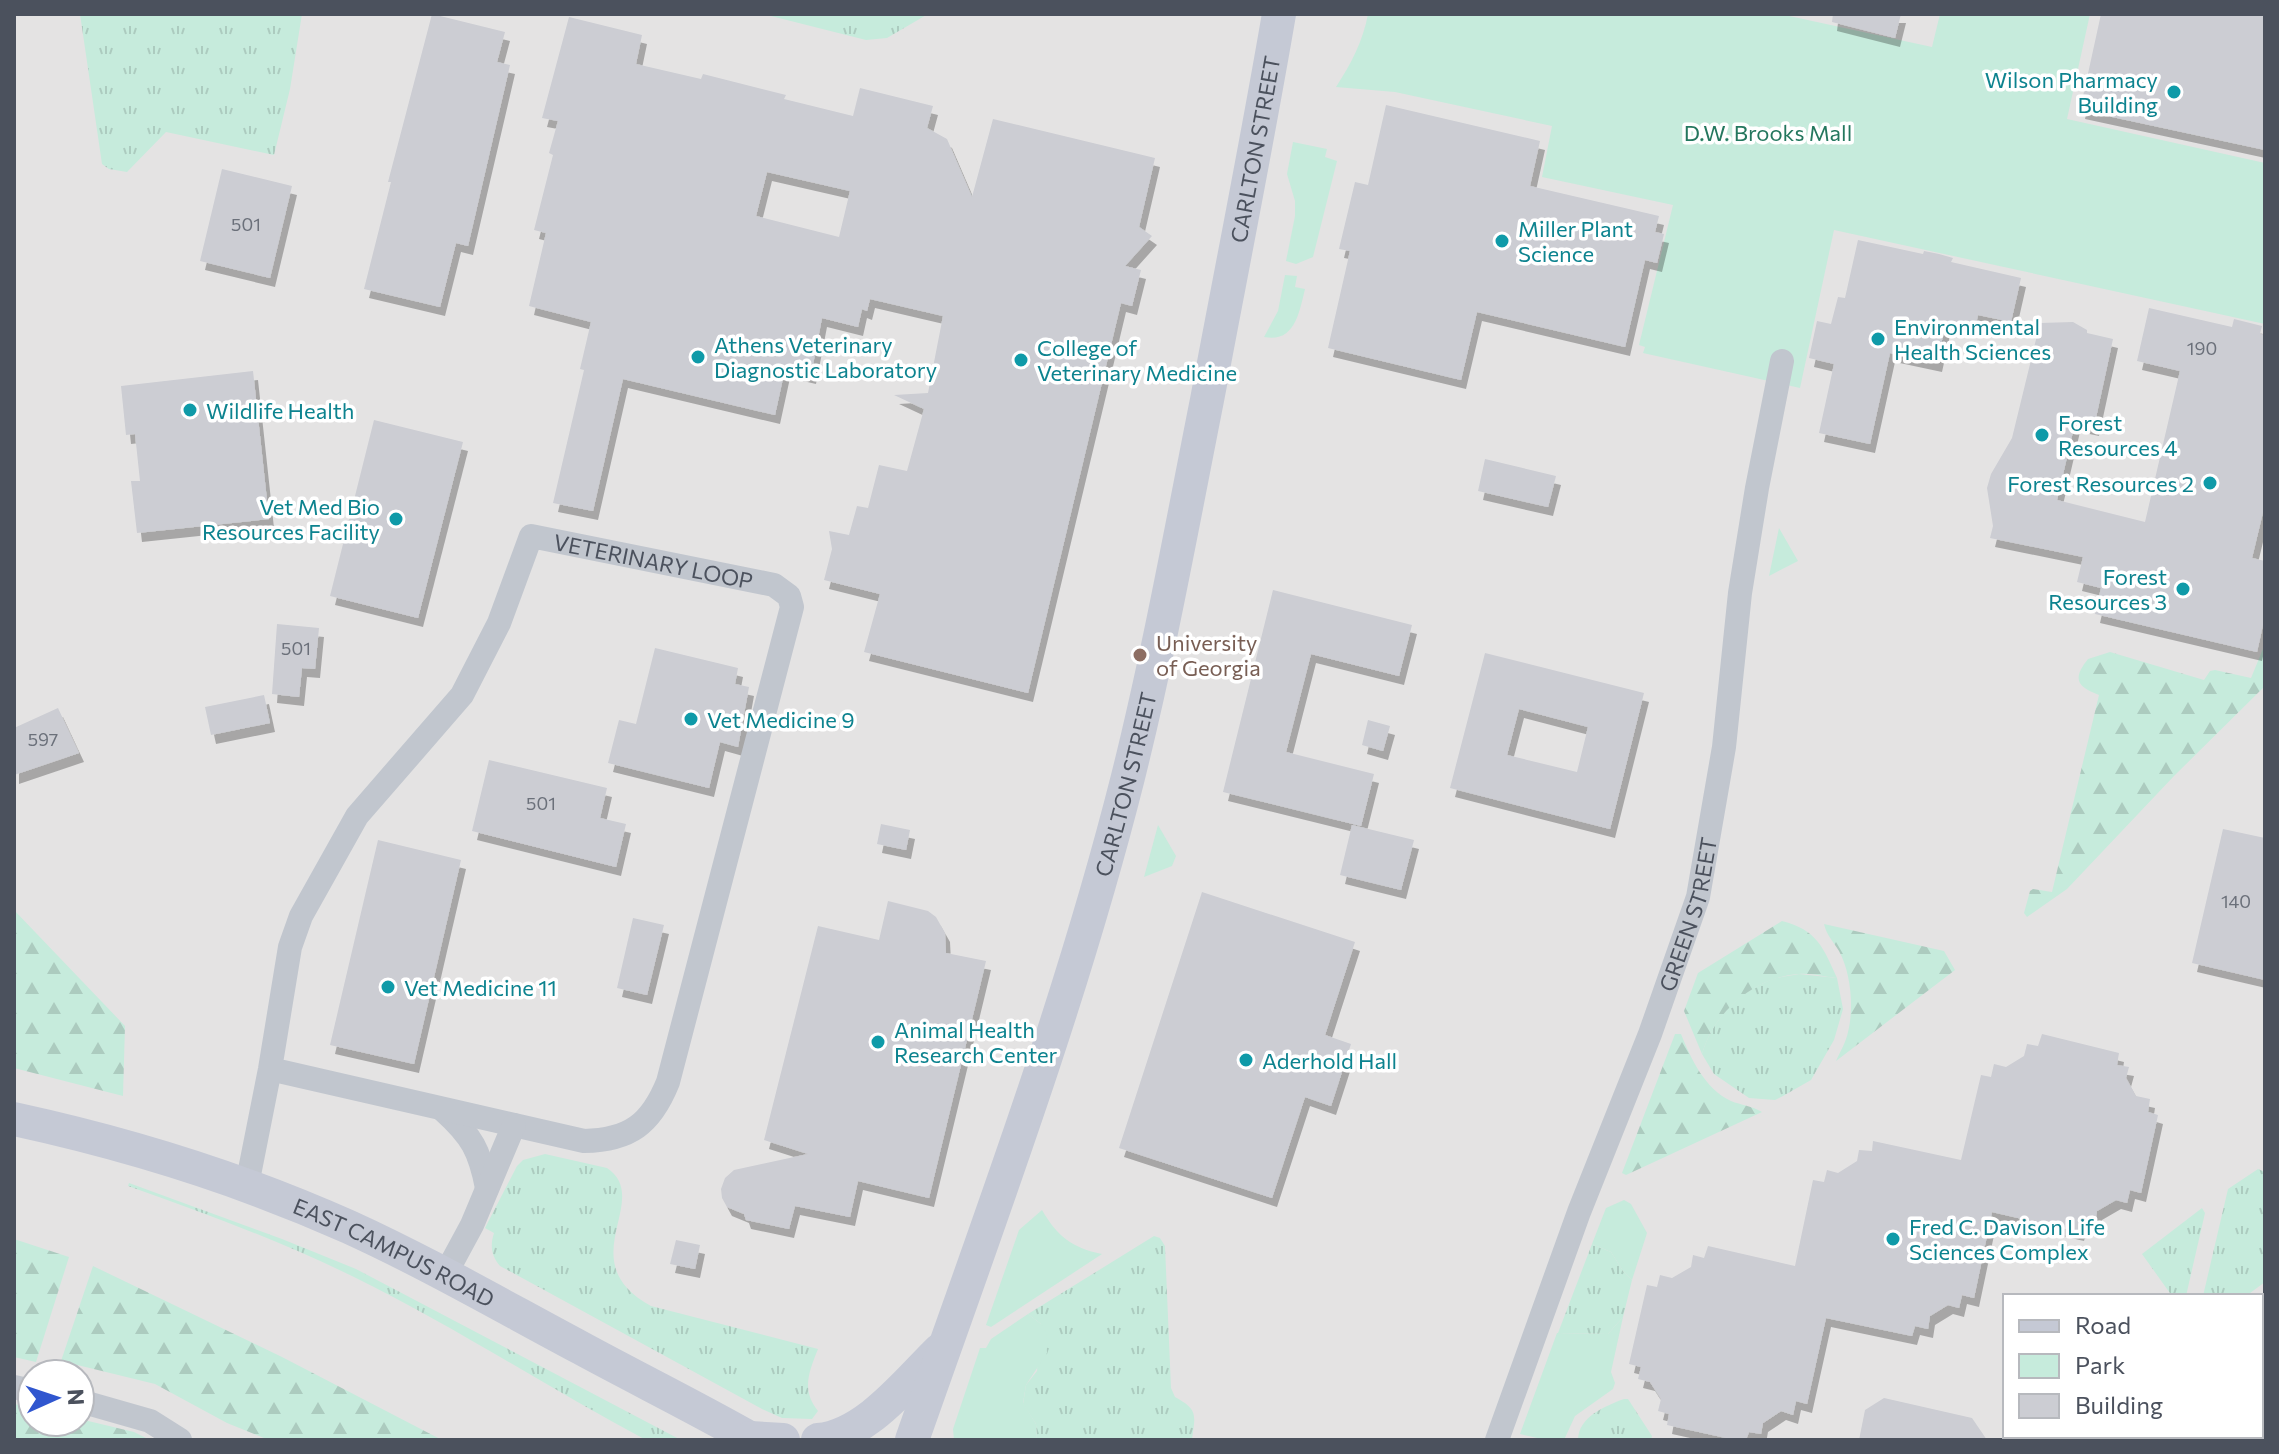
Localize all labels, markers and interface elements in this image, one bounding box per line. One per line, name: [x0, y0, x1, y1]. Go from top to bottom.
street label: CARLTON STREET: [1224, 54, 1285, 245]
place label: Wilson Pharmacy Building: [1985, 66, 2158, 118]
marker: Wilson Pharmacy Building: [2165, 83, 2183, 101]
park label: D.W. Brooks Mall: [1684, 119, 1852, 146]
house number: 501: [231, 213, 261, 235]
place label: Miller Plant Science: [1518, 215, 1633, 267]
marker: Miller Plant Science: [1493, 232, 1511, 250]
place label: Environmental Health Sciences: [1894, 313, 2051, 365]
marker: Environmental Health Sciences: [1869, 330, 1887, 348]
place label: Athens Veterinary Diagnostic Laboratory: [714, 331, 937, 383]
place label: College of Veterinary Medicine: [1037, 334, 1237, 386]
house number: 190: [2187, 337, 2217, 359]
marker: Athens Veterinary Diagnostic Laboratory: [689, 348, 707, 366]
marker: College of Veterinary Medicine: [1012, 351, 1030, 369]
place label: Wildlife Health: [206, 397, 354, 424]
marker: Wildlife Health: [181, 401, 199, 419]
place label: Forest Resources 4: [2058, 409, 2177, 461]
marker: Forest Resources 4: [2033, 426, 2051, 444]
place label: Forest Resources 2: [2007, 470, 2194, 497]
marker: Forest Resources 2: [2201, 474, 2219, 492]
place label: Vet Med Bio Resources Facility: [202, 493, 380, 545]
marker: Vet Med Bio Resources Facility: [387, 510, 405, 528]
street label: VETERINARY LOOP: [551, 527, 755, 594]
place label: Forest Resources 3: [2048, 563, 2167, 615]
marker: Forest Resources 3: [2174, 580, 2192, 598]
place label: University of Georgia: [1156, 629, 1261, 681]
house number: 501: [281, 637, 311, 659]
marker: University of Georgia: [1131, 646, 1149, 664]
street label: CARLTON STREET: [1088, 689, 1161, 879]
place label: Vet Medicine 9: [707, 706, 855, 733]
marker: Vet Medicine 9: [682, 710, 700, 728]
house number: 597: [28, 728, 58, 750]
house number: 501: [526, 792, 556, 814]
street label: GREEN STREET: [1653, 835, 1722, 995]
house number: 140: [2221, 890, 2251, 912]
place label: Vet Medicine 11: [404, 974, 557, 1001]
marker: Vet Medicine 11: [379, 978, 397, 996]
place label: Animal Health Research Center: [894, 1016, 1058, 1068]
marker: Animal Health Research Center: [869, 1033, 887, 1051]
place label: Aderhold Hall: [1262, 1047, 1397, 1074]
marker: Aderhold Hall: [1237, 1051, 1255, 1069]
street label: EAST CAMPUS ROAD: [290, 1191, 500, 1312]
place label: Fred C. Davison Life Sciences Complex: [1909, 1213, 2105, 1265]
marker: Fred C. Davison Life Sciences Complex: [1884, 1230, 1902, 1248]
legend: [2003, 1294, 2263, 1438]
text: Road: [2075, 1310, 2131, 1339]
text: Park: [2075, 1350, 2125, 1379]
north arrow: [16, 1358, 96, 1438]
text: N: [63, 1388, 90, 1406]
text: Building: [2075, 1390, 2163, 1419]

